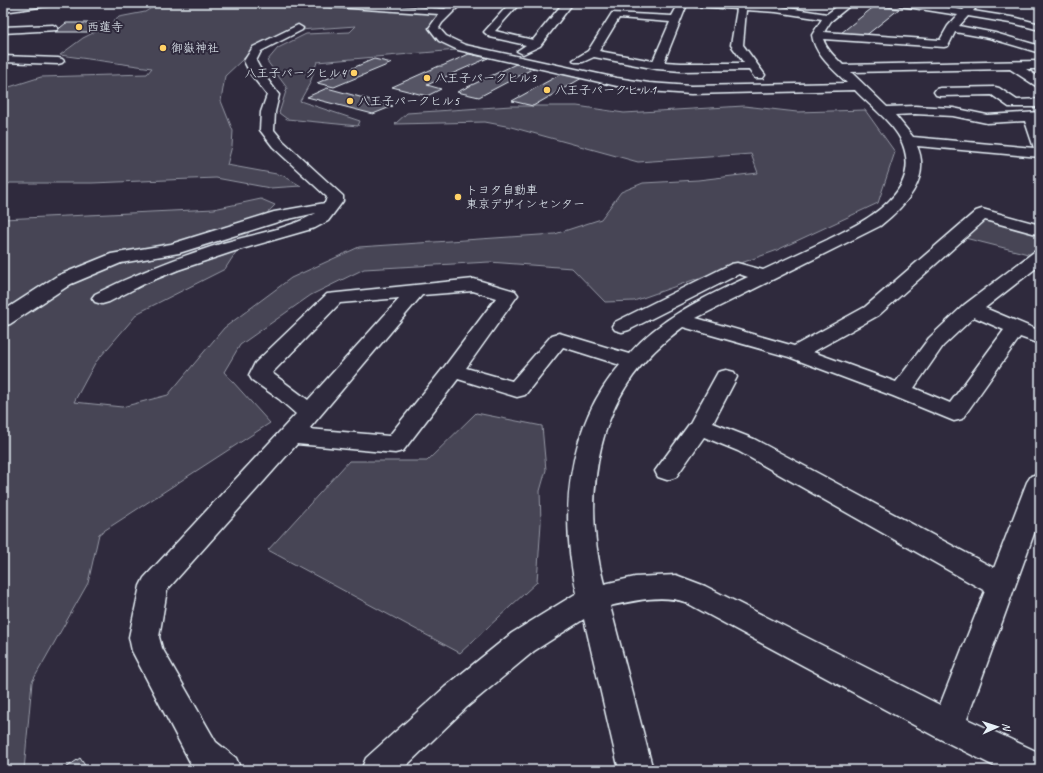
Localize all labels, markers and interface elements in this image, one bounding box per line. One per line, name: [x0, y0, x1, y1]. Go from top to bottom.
place label: 西蓮寺: [87, 19, 123, 35]
marker: 西蓮寺: [74, 22, 84, 32]
place label: 御嶽神社: [171, 40, 219, 56]
marker: 御嶽神社: [158, 43, 168, 53]
place label: 八王子パークヒル4: [245, 65, 348, 81]
marker: 八王子パークヒル4: [349, 68, 359, 78]
place label: 八王子パークヒル3: [435, 70, 538, 86]
marker: 八王子パークヒル3: [422, 73, 432, 83]
place label: 八王子パークヒル1: [555, 82, 657, 98]
marker: 八王子パークヒル1: [542, 85, 552, 95]
place label: 八王子パークヒル5: [358, 93, 460, 109]
marker: 八王子パークヒル5: [345, 96, 355, 106]
place label: トヨタ自動車 東京デザインセンター: [466, 182, 585, 212]
marker: トヨタ自動車 東京デザインセンター: [453, 192, 463, 202]
north arrow: [977, 707, 1017, 747]
text: N: [1000, 723, 1014, 732]

